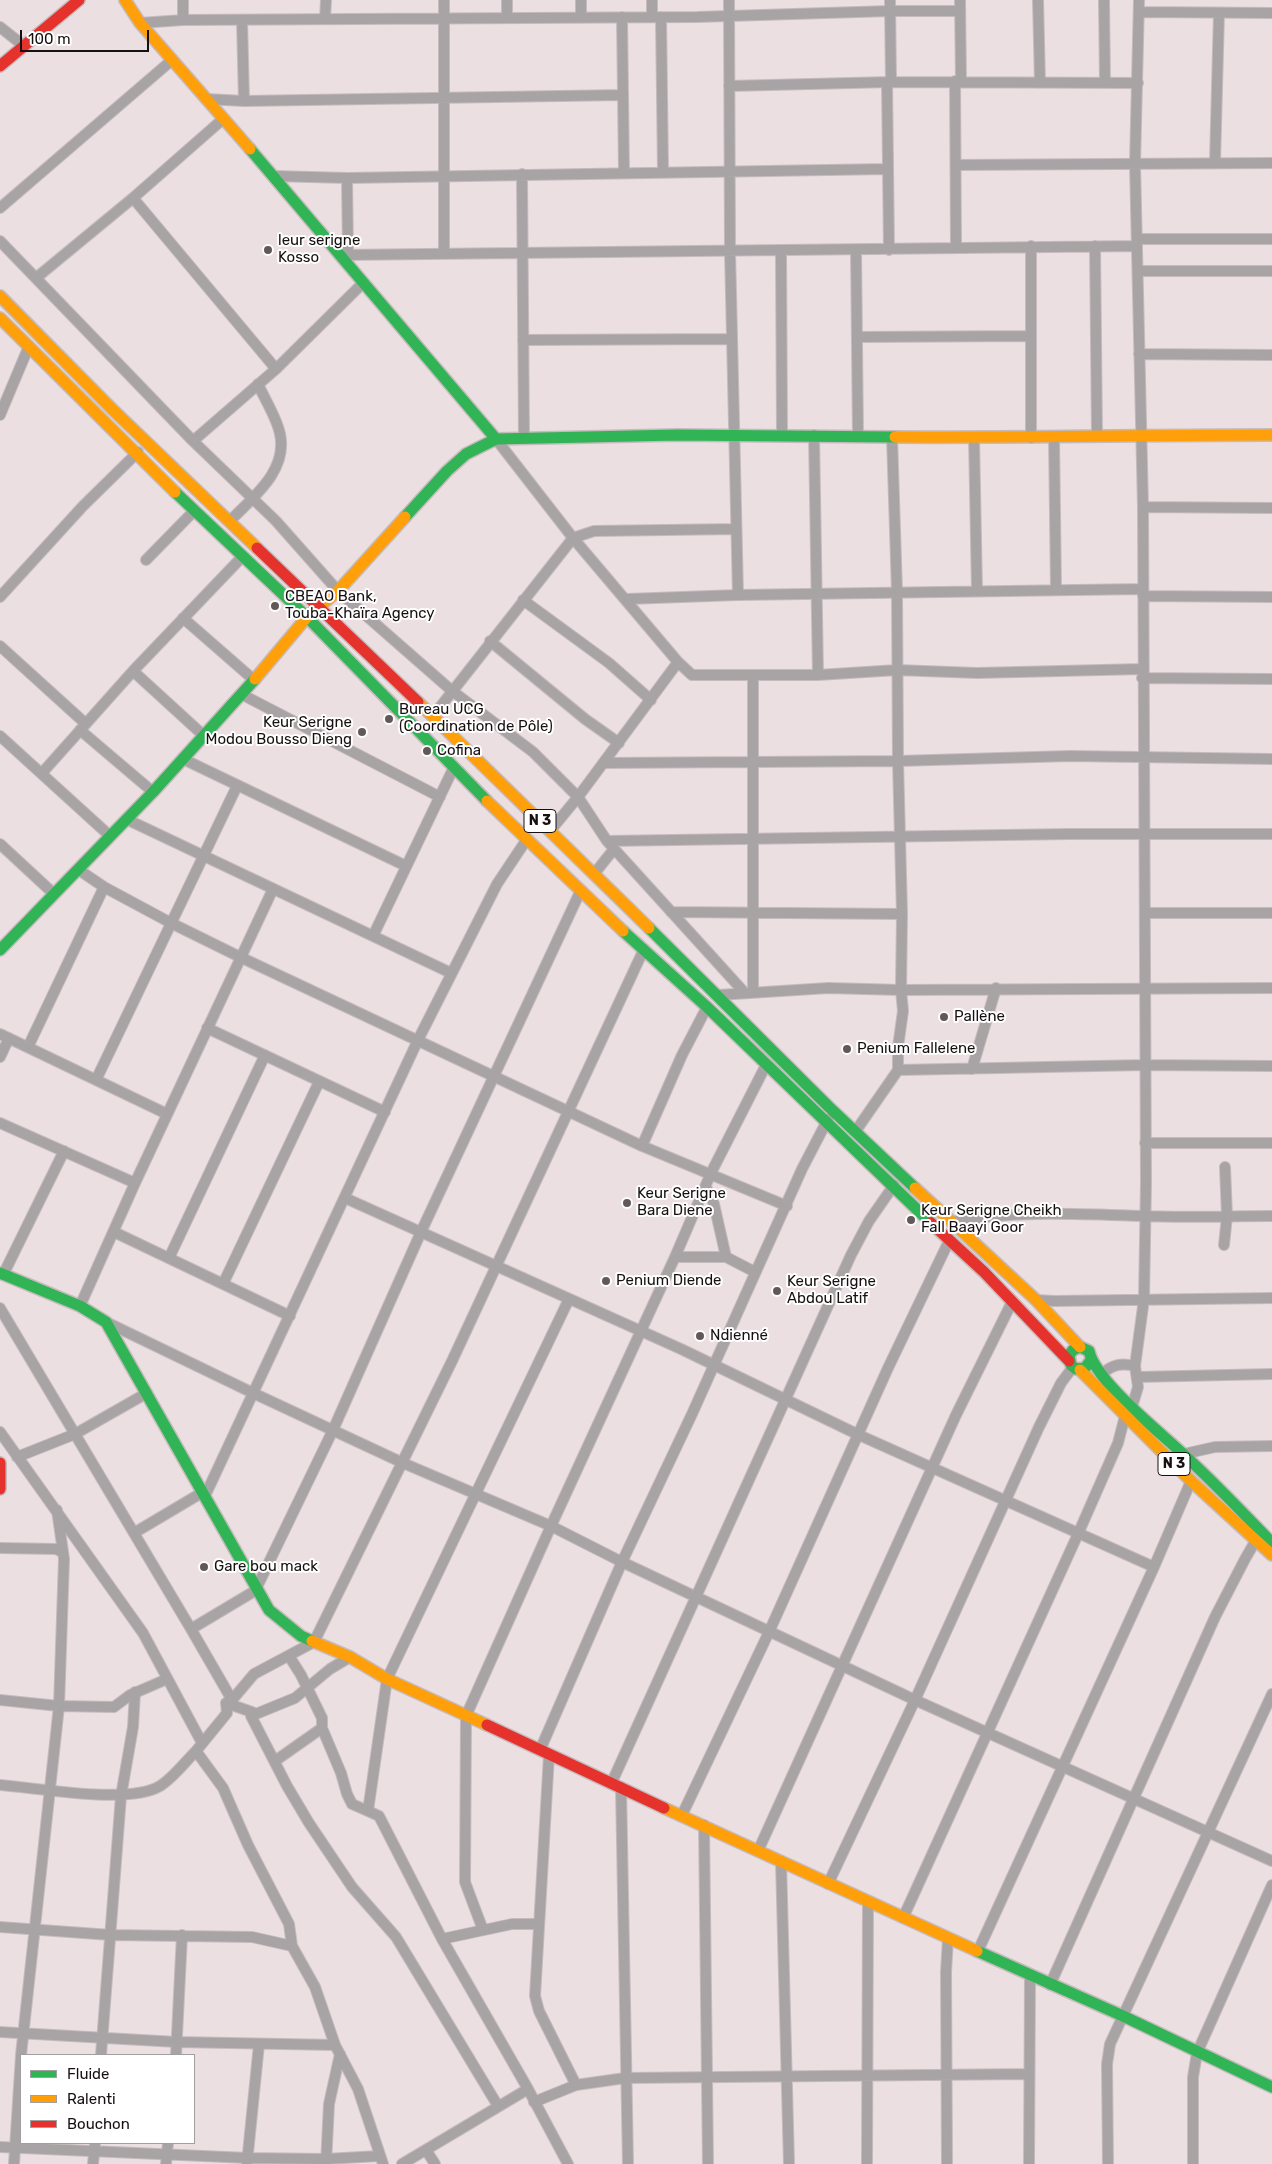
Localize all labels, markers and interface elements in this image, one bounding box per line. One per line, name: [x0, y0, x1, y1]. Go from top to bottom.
scale bar: [22, 20, 151, 52]
text: 100 m: [28, 30, 70, 48]
place label: leur serigne Kosso: [278, 232, 360, 267]
marker: leur serigne Kosso: [262, 244, 274, 256]
place label: CBEAO Bank, Touba-Khaïra Agency: [285, 588, 435, 623]
marker: CBEAO Bank, Touba-Khaïra Agency: [269, 600, 281, 612]
place label: Bureau UCG (Coordination de Pôle): [399, 701, 553, 736]
marker: Bureau UCG (Coordination de Pôle): [383, 713, 395, 725]
place label: Keur Serigne Modou Bousso Dieng: [206, 714, 352, 749]
marker: Keur Serigne Modou Bousso Dieng: [356, 726, 368, 738]
place label: Cofina: [437, 742, 481, 760]
marker: Cofina: [421, 745, 433, 757]
road number: N 3: [524, 809, 556, 832]
place label: Pallène: [954, 1008, 1005, 1026]
marker: Pallène: [938, 1011, 950, 1023]
place label: Penium Fallelene: [857, 1040, 976, 1058]
marker: Penium Fallelene: [841, 1043, 853, 1055]
place label: Keur Serigne Bara Diene: [637, 1185, 726, 1220]
marker: Keur Serigne Bara Diene: [621, 1197, 633, 1209]
place label: Keur Serigne Cheikh Fall Baayi Goor: [921, 1202, 1062, 1237]
marker: Keur Serigne Cheikh Fall Baayi Goor: [905, 1214, 917, 1226]
place label: Penium Diende: [616, 1272, 721, 1290]
place label: Keur Serigne Abdou Latif: [787, 1273, 876, 1308]
marker: Penium Diende: [600, 1275, 612, 1287]
marker: Keur Serigne Abdou Latif: [771, 1285, 783, 1297]
place label: Ndienné: [710, 1327, 768, 1345]
marker: Ndienné: [694, 1330, 706, 1342]
road number: N 3: [1158, 1452, 1190, 1476]
place label: Gare bou mack: [214, 1558, 318, 1576]
marker: Gare bou mack: [198, 1561, 210, 1573]
legend: [20, 2054, 195, 2144]
text: Fluide: [67, 2065, 109, 2083]
text: Ralenti: [67, 2090, 116, 2108]
text: Bouchon: [67, 2115, 130, 2133]

